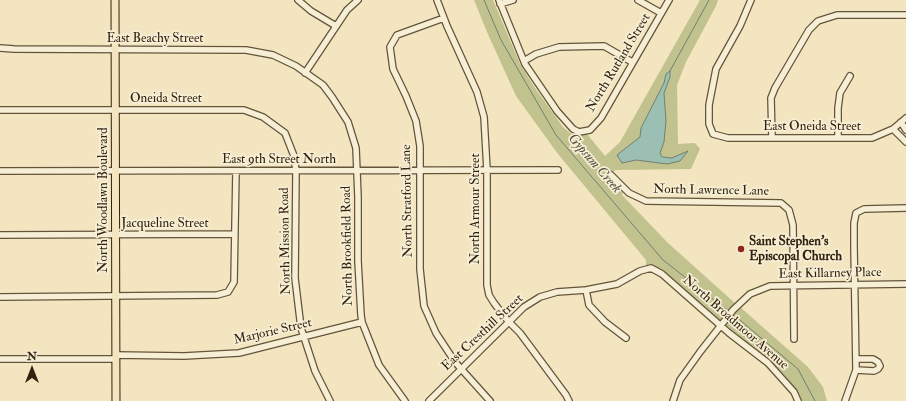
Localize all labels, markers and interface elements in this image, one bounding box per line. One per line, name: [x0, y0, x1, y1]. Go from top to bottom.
street label: North Rutland Street: [583, 11, 655, 115]
street label: East Beachy Street: [106, 31, 204, 47]
street label: Oneida Street: [130, 91, 202, 107]
street label: East Oneida Street: [763, 119, 861, 135]
street label: North Woodlawn Boulevard: [96, 127, 112, 273]
water label: Gypsum Creek: [564, 131, 624, 197]
street label: North Stratford Lane: [399, 144, 417, 258]
street label: East 9th Street North: [222, 152, 336, 168]
street label: North Armour Street: [468, 153, 484, 265]
street label: North Lawrence Lane: [653, 182, 769, 200]
street label: North Brookfield Road: [339, 186, 357, 306]
street label: North Mission Road: [277, 187, 295, 295]
street label: Jacqueline Street: [121, 216, 209, 232]
place label: Saint Stephen's Episcopal Church: [749, 234, 842, 265]
marker: Saint Stephen's Episcopal Church: [736, 244, 746, 254]
street label: East Killarney Place: [778, 265, 882, 283]
street label: North Broadmoor Avenue: [679, 273, 791, 373]
street label: East Cresthill Street: [439, 291, 527, 375]
street label: Marjorie Street: [232, 315, 314, 349]
north arrow: [12, 349, 52, 389]
text: N: [27, 350, 37, 363]

